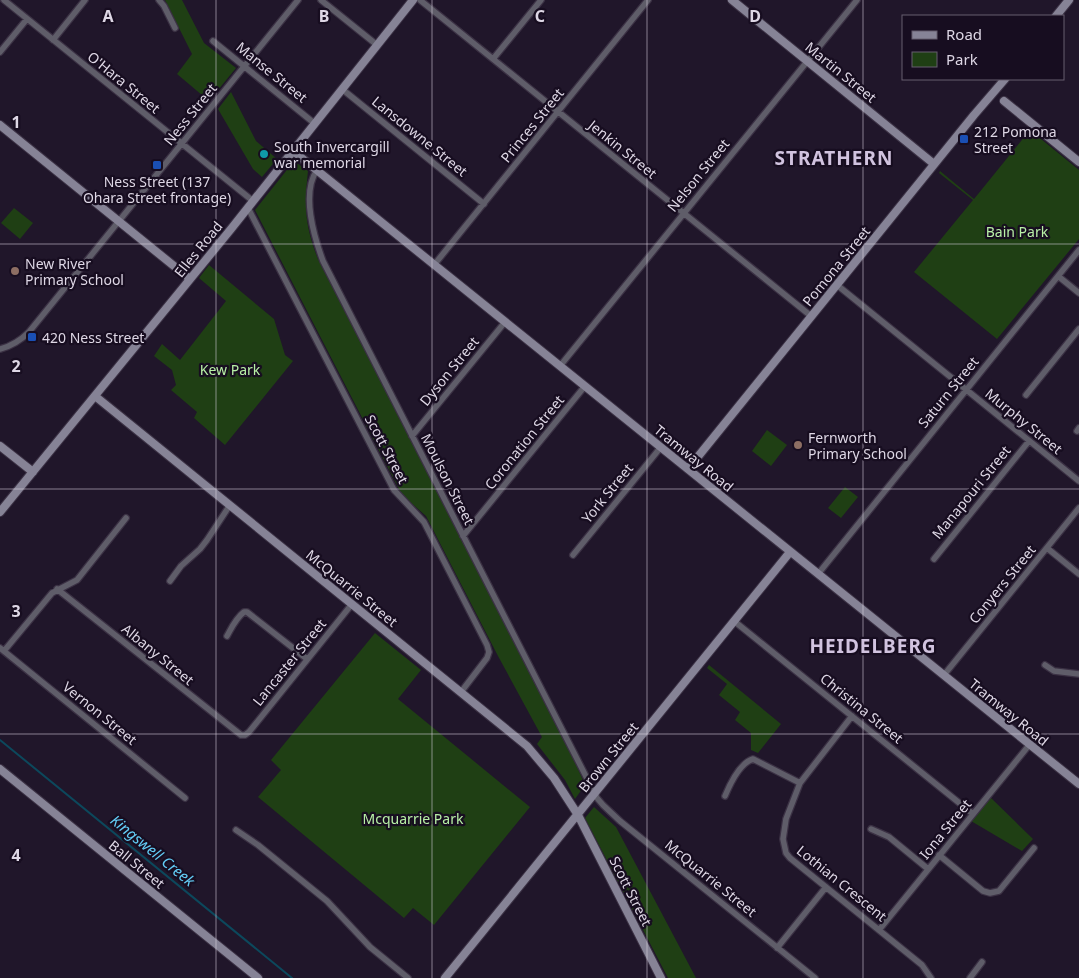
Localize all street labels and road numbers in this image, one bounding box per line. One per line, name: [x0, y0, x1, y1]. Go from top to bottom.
street label: Manse Street: [232, 37, 312, 107]
street label: Martin Street: [801, 37, 881, 107]
street label: O'Hara Street: [84, 47, 164, 117]
street label: Ness Street: [159, 79, 221, 149]
street label: Princes Street: [496, 84, 568, 166]
street label: Lansdowne Street: [368, 92, 472, 180]
street label: Jenkin Street: [583, 114, 661, 182]
street label: Nelson Street: [663, 135, 733, 215]
street label: Elles Road: [170, 217, 226, 281]
street label: Pomona Street: [798, 222, 874, 310]
street label: Dyson Street: [415, 332, 483, 410]
street label: Saturn Street: [913, 352, 983, 432]
street label: Murphy Street: [981, 384, 1067, 458]
street label: Coronation Street: [480, 391, 568, 493]
street label: Scott Street: [361, 411, 413, 487]
street label: Tramway Road: [650, 420, 738, 496]
street label: Moulson Street: [417, 430, 479, 528]
street label: Manapouri Street: [927, 441, 1015, 543]
street label: York Street: [577, 459, 637, 527]
street label: Conyers Street: [964, 541, 1040, 627]
street label: McQuarrie Street: [302, 545, 402, 631]
street label: Lancaster Street: [248, 615, 330, 709]
street label: Albany Street: [118, 619, 198, 689]
street label: Christina Street: [817, 669, 907, 747]
street label: Tramway Road: [965, 674, 1053, 750]
street label: Vernon Street: [59, 677, 141, 749]
street label: Brown Street: [574, 718, 642, 796]
street label: Iona Street: [915, 795, 975, 863]
street label: McQuarrie Street: [661, 835, 761, 921]
street label: Ball Street: [105, 836, 169, 892]
street label: Lothian Crescent: [793, 841, 891, 925]
street label: Scott Street: [605, 853, 657, 929]

